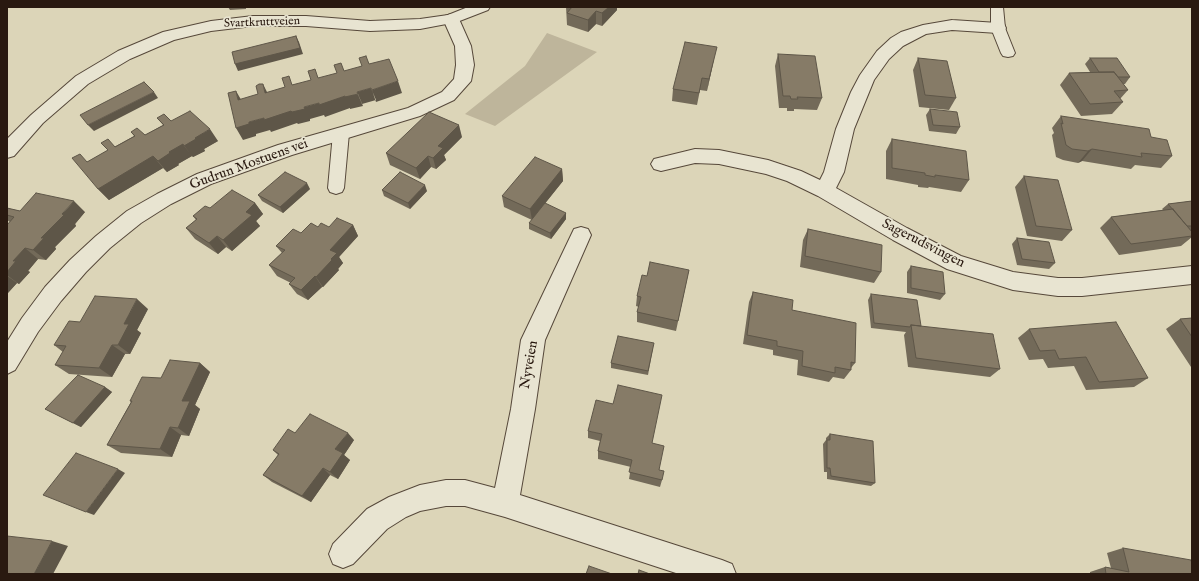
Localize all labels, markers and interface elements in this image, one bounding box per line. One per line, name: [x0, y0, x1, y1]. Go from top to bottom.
street label: Svartkruttveien: [224, 14, 300, 32]
street label: Gudrun Mostuens vei: [188, 136, 310, 194]
street label: Sagerudsvingen: [879, 216, 967, 272]
street label: Nyveien: [517, 339, 543, 391]

